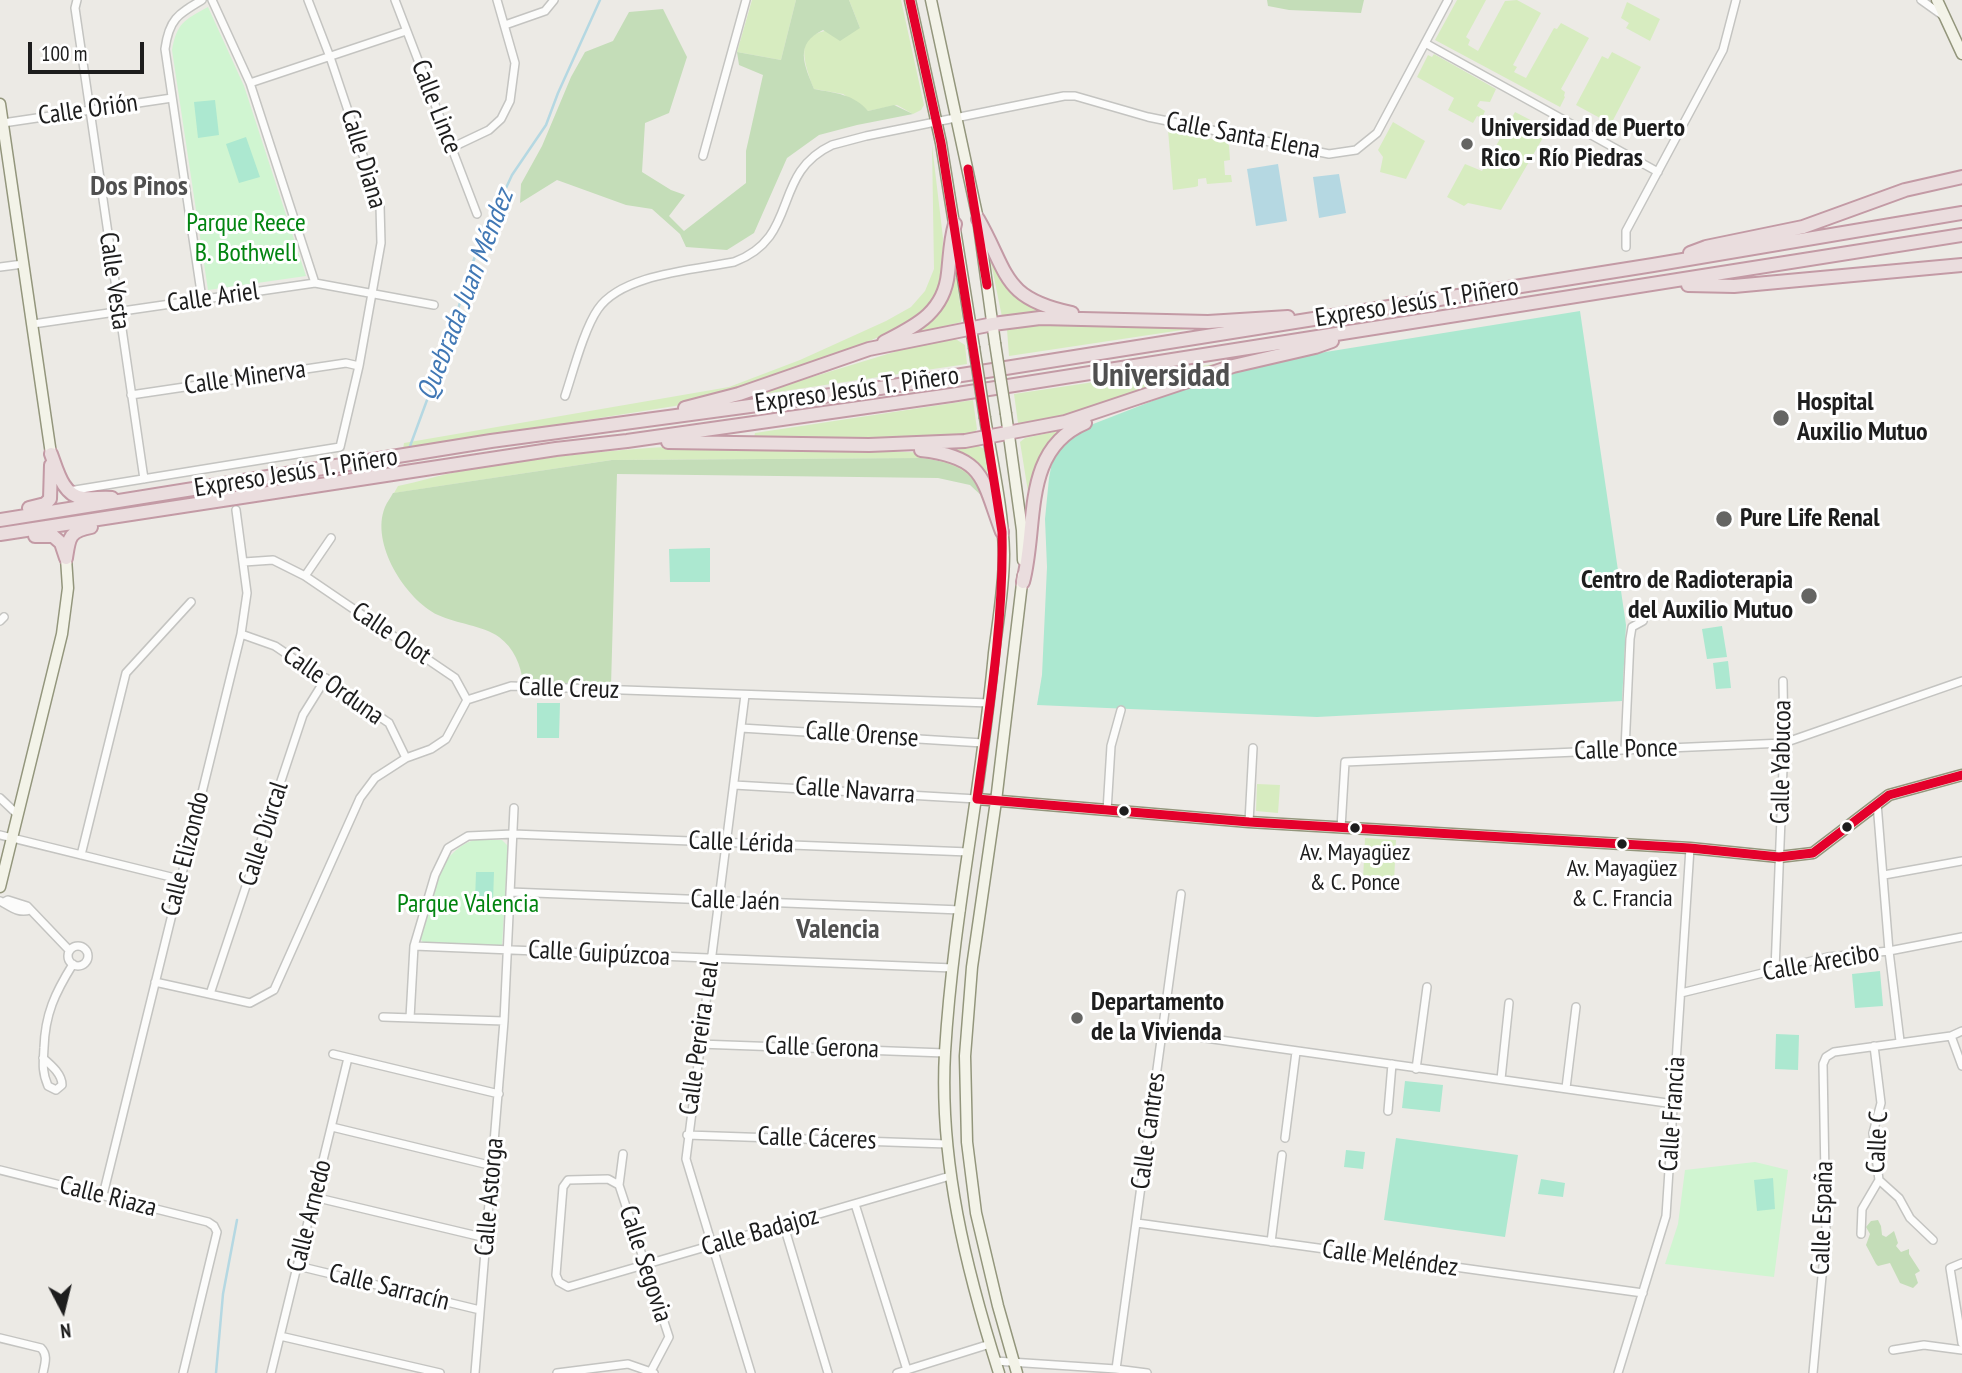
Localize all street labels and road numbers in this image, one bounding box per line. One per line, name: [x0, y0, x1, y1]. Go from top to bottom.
street label: Calle Lince: [404, 56, 468, 158]
street label: Calle Orión: [36, 88, 140, 132]
street label: Calle Diana: [333, 106, 393, 212]
street label: Calle Santa Elena: [1163, 106, 1323, 166]
street label: Calle Vesta: [92, 230, 136, 332]
street label: Expreso Jesús T. Piñero: [1313, 272, 1521, 334]
street label: Calle Ariel: [165, 276, 261, 320]
street label: Calle Minerva: [182, 354, 308, 402]
street label: Expreso Jesús T. Piñero: [753, 360, 961, 420]
street label: Expreso Jesús T. Piñero: [192, 442, 400, 504]
street label: Calle Olot: [345, 596, 437, 672]
street label: Calle Orduna: [277, 640, 389, 732]
street label: Calle Creuz: [518, 672, 620, 706]
street label: Calle Yabucoa: [1765, 700, 1799, 824]
street label: Calle Orense: [804, 715, 920, 755]
street label: Calle Ponce: [1574, 733, 1678, 767]
street label: Calle Navarra: [794, 771, 916, 811]
street label: Calle Dúrcal: [232, 778, 296, 890]
street label: Calle Elizondo: [155, 788, 217, 920]
street label: Calle Lérida: [688, 826, 794, 860]
street label: Calle Jaén: [690, 884, 780, 918]
street label: Calle Guipúzcoa: [527, 935, 671, 973]
street label: Calle Arecibo: [1760, 937, 1882, 989]
street label: Calle Pereira Leal: [674, 959, 726, 1117]
street label: Calle Gerona: [764, 1030, 880, 1066]
street label: Calle Francia: [1653, 1055, 1693, 1173]
street label: Calle Cantres: [1125, 1071, 1173, 1191]
street label: Calle C: [1861, 1110, 1895, 1174]
street label: Calle Cáceres: [757, 1121, 877, 1157]
street label: Calle Astorga: [469, 1137, 511, 1257]
street label: Calle Arnedo: [281, 1157, 339, 1275]
street label: Calle España: [1805, 1161, 1841, 1275]
street label: Calle Riaza: [56, 1170, 160, 1224]
street label: Calle Badajoz: [698, 1200, 822, 1264]
street label: Calle Segovia: [612, 1202, 678, 1326]
street label: Calle Meléndez: [1320, 1234, 1460, 1284]
street label: Calle Sarracín: [326, 1258, 452, 1318]

